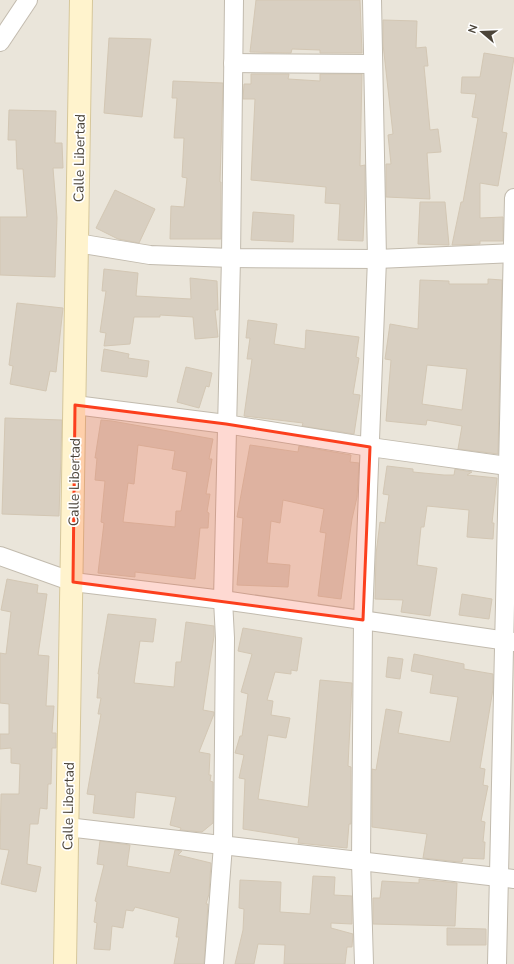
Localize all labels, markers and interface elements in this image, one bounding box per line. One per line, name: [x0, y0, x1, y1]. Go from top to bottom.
north arrow: [462, 12, 502, 52]
text: N: [465, 23, 481, 35]
street label: Calle Libertad: [69, 114, 90, 202]
street label: Calle Libertad: [64, 438, 85, 526]
street label: Calle Libertad: [58, 762, 79, 850]

